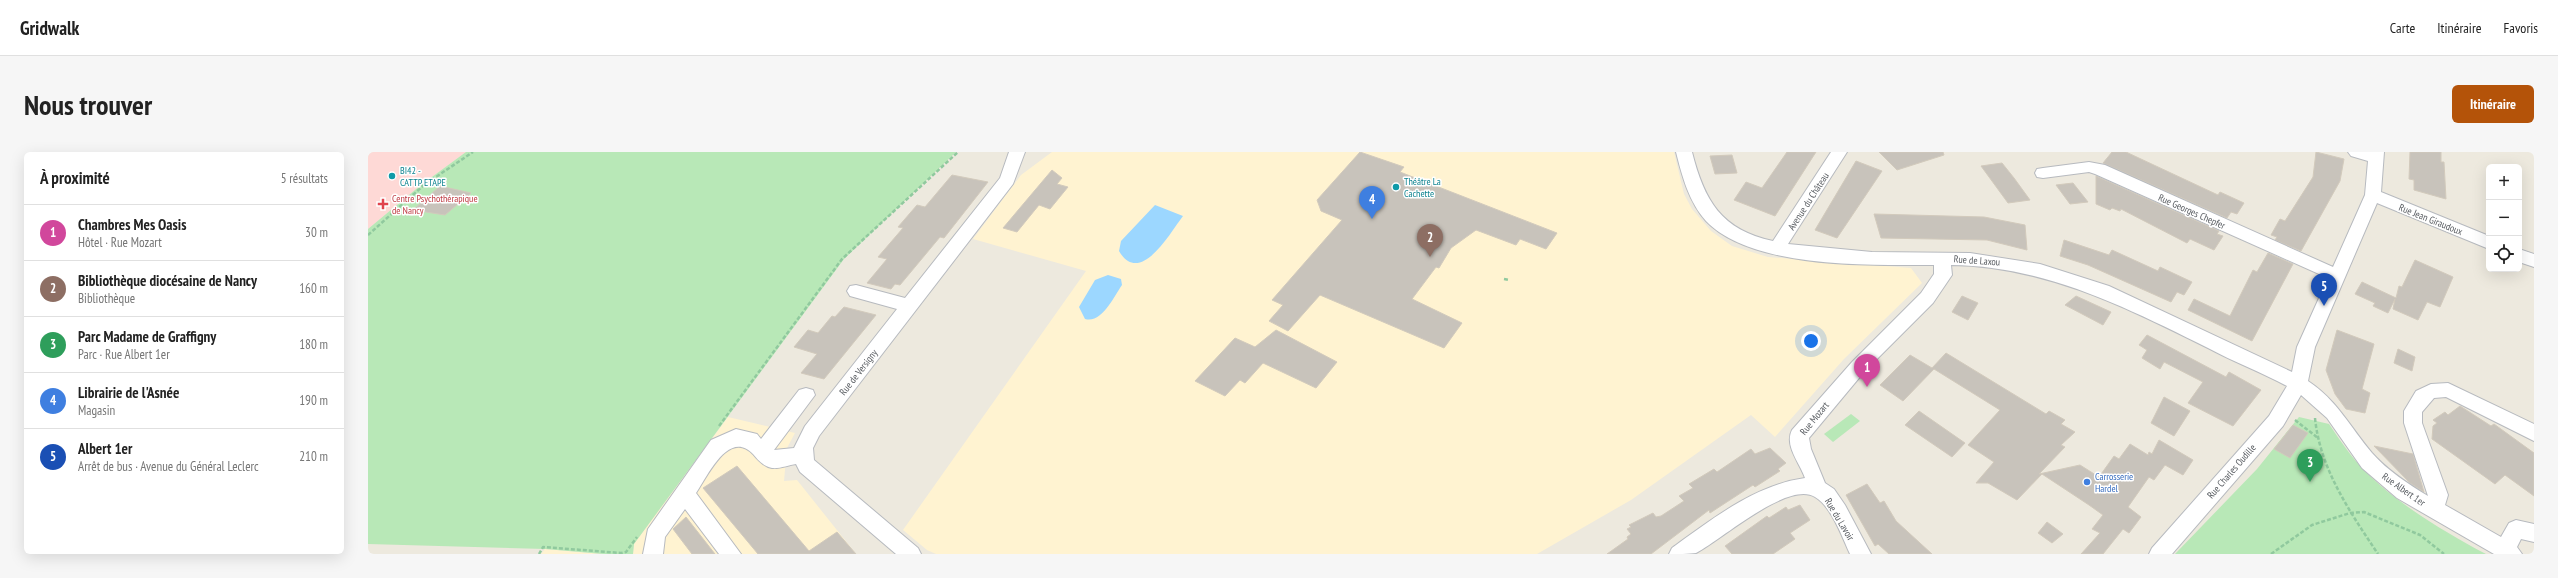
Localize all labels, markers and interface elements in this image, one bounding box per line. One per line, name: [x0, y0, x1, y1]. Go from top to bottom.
text: Gridwalk: [20, 16, 79, 40]
text: Carte: [2390, 19, 2415, 37]
text: Itinéraire: [2437, 19, 2482, 37]
text: Favoris: [2504, 19, 2538, 37]
button: Itinéraire: [2452, 85, 2534, 123]
text: Nous trouver: [24, 86, 152, 123]
place label: BI42 - CATTP ETAPE: [400, 164, 446, 189]
map controls: [2486, 164, 2522, 272]
button: +: [2486, 164, 2522, 200]
text: À proximité: [40, 167, 110, 189]
text: 5 résultats: [281, 170, 328, 187]
street label: Avenue du Château: [1785, 170, 1832, 233]
marker: BI42 - CATTP ETAPE: [387, 171, 397, 181]
place label: Théâtre La Cachette: [1404, 175, 1441, 200]
marker: Théâtre La Cachette: [1391, 182, 1401, 192]
pin: 4: [1359, 186, 1385, 219]
street label: Rue Georges Chepfer: [2156, 191, 2228, 232]
place label: Centre Psychothérapique de Nancy: [392, 192, 478, 217]
marker: Centre Psychothérapique de Nancy: [377, 198, 389, 210]
button: −: [2486, 200, 2522, 236]
street label: Rue Jean Giraudoux: [2397, 201, 2465, 238]
text: Chambres Mes Oasis: [78, 215, 186, 234]
text: 1: [50, 224, 56, 241]
text: 30 m: [305, 224, 328, 241]
pin: 2: [1417, 224, 1443, 257]
text: Hôtel · Rue Mozart: [78, 234, 162, 251]
button: locate: [2486, 236, 2522, 272]
street label: Rue de Laxou: [1953, 252, 2001, 269]
text: Bibliothèque diocésaine de Nancy: [78, 271, 257, 290]
pin: 5: [2311, 273, 2337, 306]
text: 2: [50, 280, 56, 297]
text: 160 m: [299, 280, 328, 297]
text: Bibliothèque: [78, 290, 135, 307]
text: Parc Madame de Graffigny: [78, 327, 216, 346]
your location: [1801, 331, 1821, 351]
text: 3: [50, 336, 56, 353]
text: 180 m: [299, 336, 328, 353]
text: Parc · Rue Albert 1er: [78, 346, 170, 363]
street label: Rue de Versigny: [836, 347, 881, 398]
pin: 1: [1854, 354, 1880, 387]
text: Librairie de l'Asnée: [78, 383, 179, 402]
text: 4: [50, 392, 56, 409]
text: 190 m: [299, 392, 328, 409]
street label: Rue Mozart: [1797, 399, 1832, 438]
text: Magasin: [78, 402, 115, 419]
text: Albert 1er: [78, 439, 132, 458]
street label: Rue Charles Oudille: [2204, 441, 2259, 501]
text: 5: [50, 448, 56, 465]
text: 210 m: [299, 448, 328, 465]
pin: 3: [2297, 449, 2323, 482]
text: Arrêt de bus · Avenue du Général Leclerc: [78, 458, 259, 475]
place label: Carrosserie Hardel: [2095, 470, 2133, 495]
street label: Rue Albert 1er: [2380, 470, 2428, 509]
marker: Carrosserie Hardel: [2082, 477, 2092, 487]
street label: Rue du Lavoir: [1822, 496, 1857, 543]

